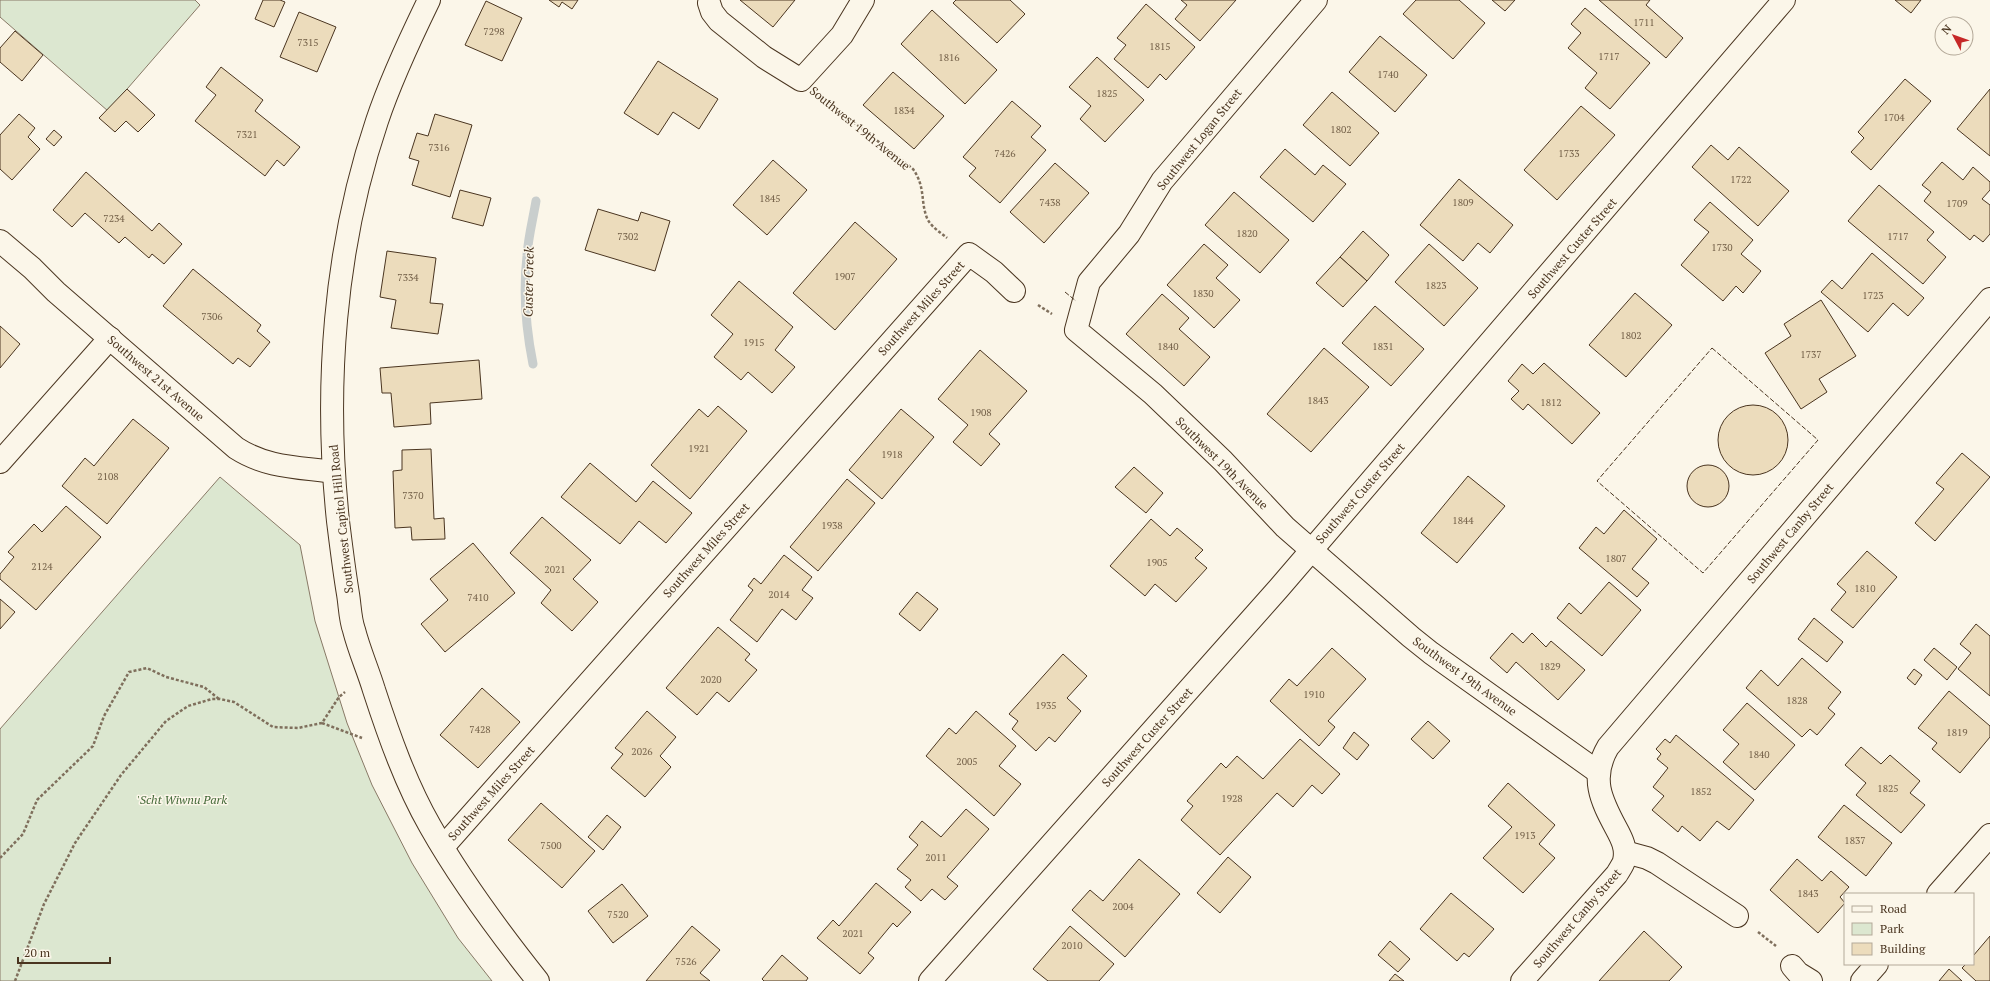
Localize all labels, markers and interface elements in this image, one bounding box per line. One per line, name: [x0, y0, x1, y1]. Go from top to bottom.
house number: 1711: [1633, 16, 1655, 29]
north arrow: [1934, 16, 1974, 56]
text: N: [1938, 21, 1955, 37]
house number: 7298: [483, 25, 505, 38]
house number: 7315: [297, 36, 319, 49]
house number: 1815: [1149, 40, 1171, 53]
house number: 1717: [1598, 50, 1620, 63]
house number: 1816: [938, 51, 960, 64]
house number: 1740: [1377, 68, 1399, 81]
street label: Southwest 19th Avenue: [807, 83, 913, 173]
street label: Southwest Logan Street: [1153, 85, 1245, 193]
house number: 1825: [1096, 87, 1118, 100]
house number: 1834: [893, 104, 915, 117]
house number: 1704: [1883, 111, 1905, 124]
house number: 1802: [1330, 123, 1352, 136]
house number: 7321: [236, 128, 258, 141]
house number: 7316: [428, 141, 450, 154]
house number: 7426: [994, 147, 1016, 160]
house number: 1733: [1558, 147, 1580, 160]
house number: 1722: [1730, 173, 1752, 186]
house number: 1845: [759, 192, 781, 205]
street label: Southwest Custer Street: [1524, 194, 1620, 301]
house number: 7438: [1039, 196, 1061, 209]
house number: 1809: [1452, 196, 1474, 209]
house number: 1709: [1946, 197, 1968, 210]
house number: 7234: [103, 212, 125, 225]
house number: 1820: [1236, 227, 1258, 240]
house number: 7302: [617, 230, 639, 243]
house number: 1717: [1887, 230, 1909, 243]
house number: 1730: [1711, 241, 1733, 254]
water label: Custer Creek: [518, 246, 538, 317]
street label: Southwest Miles Street: [874, 257, 968, 359]
house number: 1907: [834, 270, 856, 283]
house number: 7334: [397, 271, 419, 284]
house number: 1823: [1425, 279, 1447, 292]
house number: 1830: [1192, 287, 1214, 300]
house number: 1723: [1862, 289, 1884, 302]
house number: 7306: [201, 310, 223, 323]
house number: 1802: [1620, 329, 1642, 342]
street label: Southwest 21st Avenue: [105, 332, 207, 424]
house number: 1915: [743, 336, 765, 349]
house number: 1840: [1157, 340, 1179, 353]
house number: 1831: [1372, 340, 1394, 353]
house number: 1737: [1800, 348, 1822, 361]
house number: 1843: [1307, 394, 1329, 407]
house number: 1812: [1540, 396, 1562, 409]
house number: 1908: [970, 406, 992, 419]
street label: Southwest 19th Avenue: [1173, 414, 1271, 512]
street label: Southwest Custer Street: [1312, 439, 1408, 546]
house number: 1921: [688, 442, 710, 455]
street label: Southwest Capitol Hill Road: [326, 443, 356, 594]
house number: 1918: [881, 448, 903, 461]
house number: 2108: [97, 470, 119, 483]
street label: Southwest Canby Street: [1743, 479, 1837, 586]
house number: 7370: [402, 489, 424, 502]
street label: Southwest Miles Street: [659, 499, 753, 601]
house number: 1844: [1452, 514, 1474, 527]
house number: 1938: [821, 519, 843, 532]
house number: 1807: [1605, 552, 1627, 565]
house number: 1905: [1146, 556, 1168, 569]
house number: 2124: [31, 560, 53, 573]
house number: 2021: [544, 563, 566, 576]
house number: 1810: [1854, 582, 1876, 595]
house number: 2014: [768, 588, 790, 601]
house number: 7410: [467, 591, 489, 604]
street label: Southwest 19th Avenue: [1410, 633, 1520, 719]
house number: 1829: [1539, 660, 1561, 673]
house number: 2020: [700, 673, 722, 686]
street label: Southwest Custer Street: [1098, 684, 1196, 790]
house number: 1910: [1303, 688, 1325, 701]
house number: 1828: [1786, 694, 1808, 707]
house number: 1935: [1035, 699, 1057, 712]
house number: 7428: [469, 723, 491, 736]
house number: 1819: [1946, 726, 1968, 739]
street label: Southwest Miles Street: [444, 742, 538, 844]
house number: 2026: [631, 745, 653, 758]
house number: 1840: [1748, 748, 1770, 761]
house number: 2005: [956, 755, 978, 768]
house number: 1825: [1877, 782, 1899, 795]
house number: 1852: [1690, 785, 1712, 798]
park label: 'Scht Wiwnu Park: [137, 792, 227, 807]
house number: 1928: [1221, 792, 1243, 805]
house number: 1913: [1514, 829, 1536, 842]
house number: 1837: [1844, 834, 1866, 847]
house number: 7500: [540, 839, 562, 852]
house number: 2011: [925, 851, 947, 864]
street label: Southwest Canby Street: [1530, 865, 1625, 971]
house number: 1843: [1797, 887, 1819, 900]
legend: [1844, 893, 1974, 965]
house number: 2004: [1112, 900, 1134, 913]
text: Road: [1880, 901, 1907, 916]
house number: 7520: [607, 908, 629, 921]
text: Park: [1880, 921, 1905, 936]
house number: 2021: [842, 927, 864, 940]
scale bar: [18, 939, 110, 965]
house number: 2010: [1061, 939, 1083, 952]
text: Building: [1880, 941, 1926, 956]
text: 20 m: [24, 945, 51, 960]
house number: 7526: [675, 955, 697, 968]

